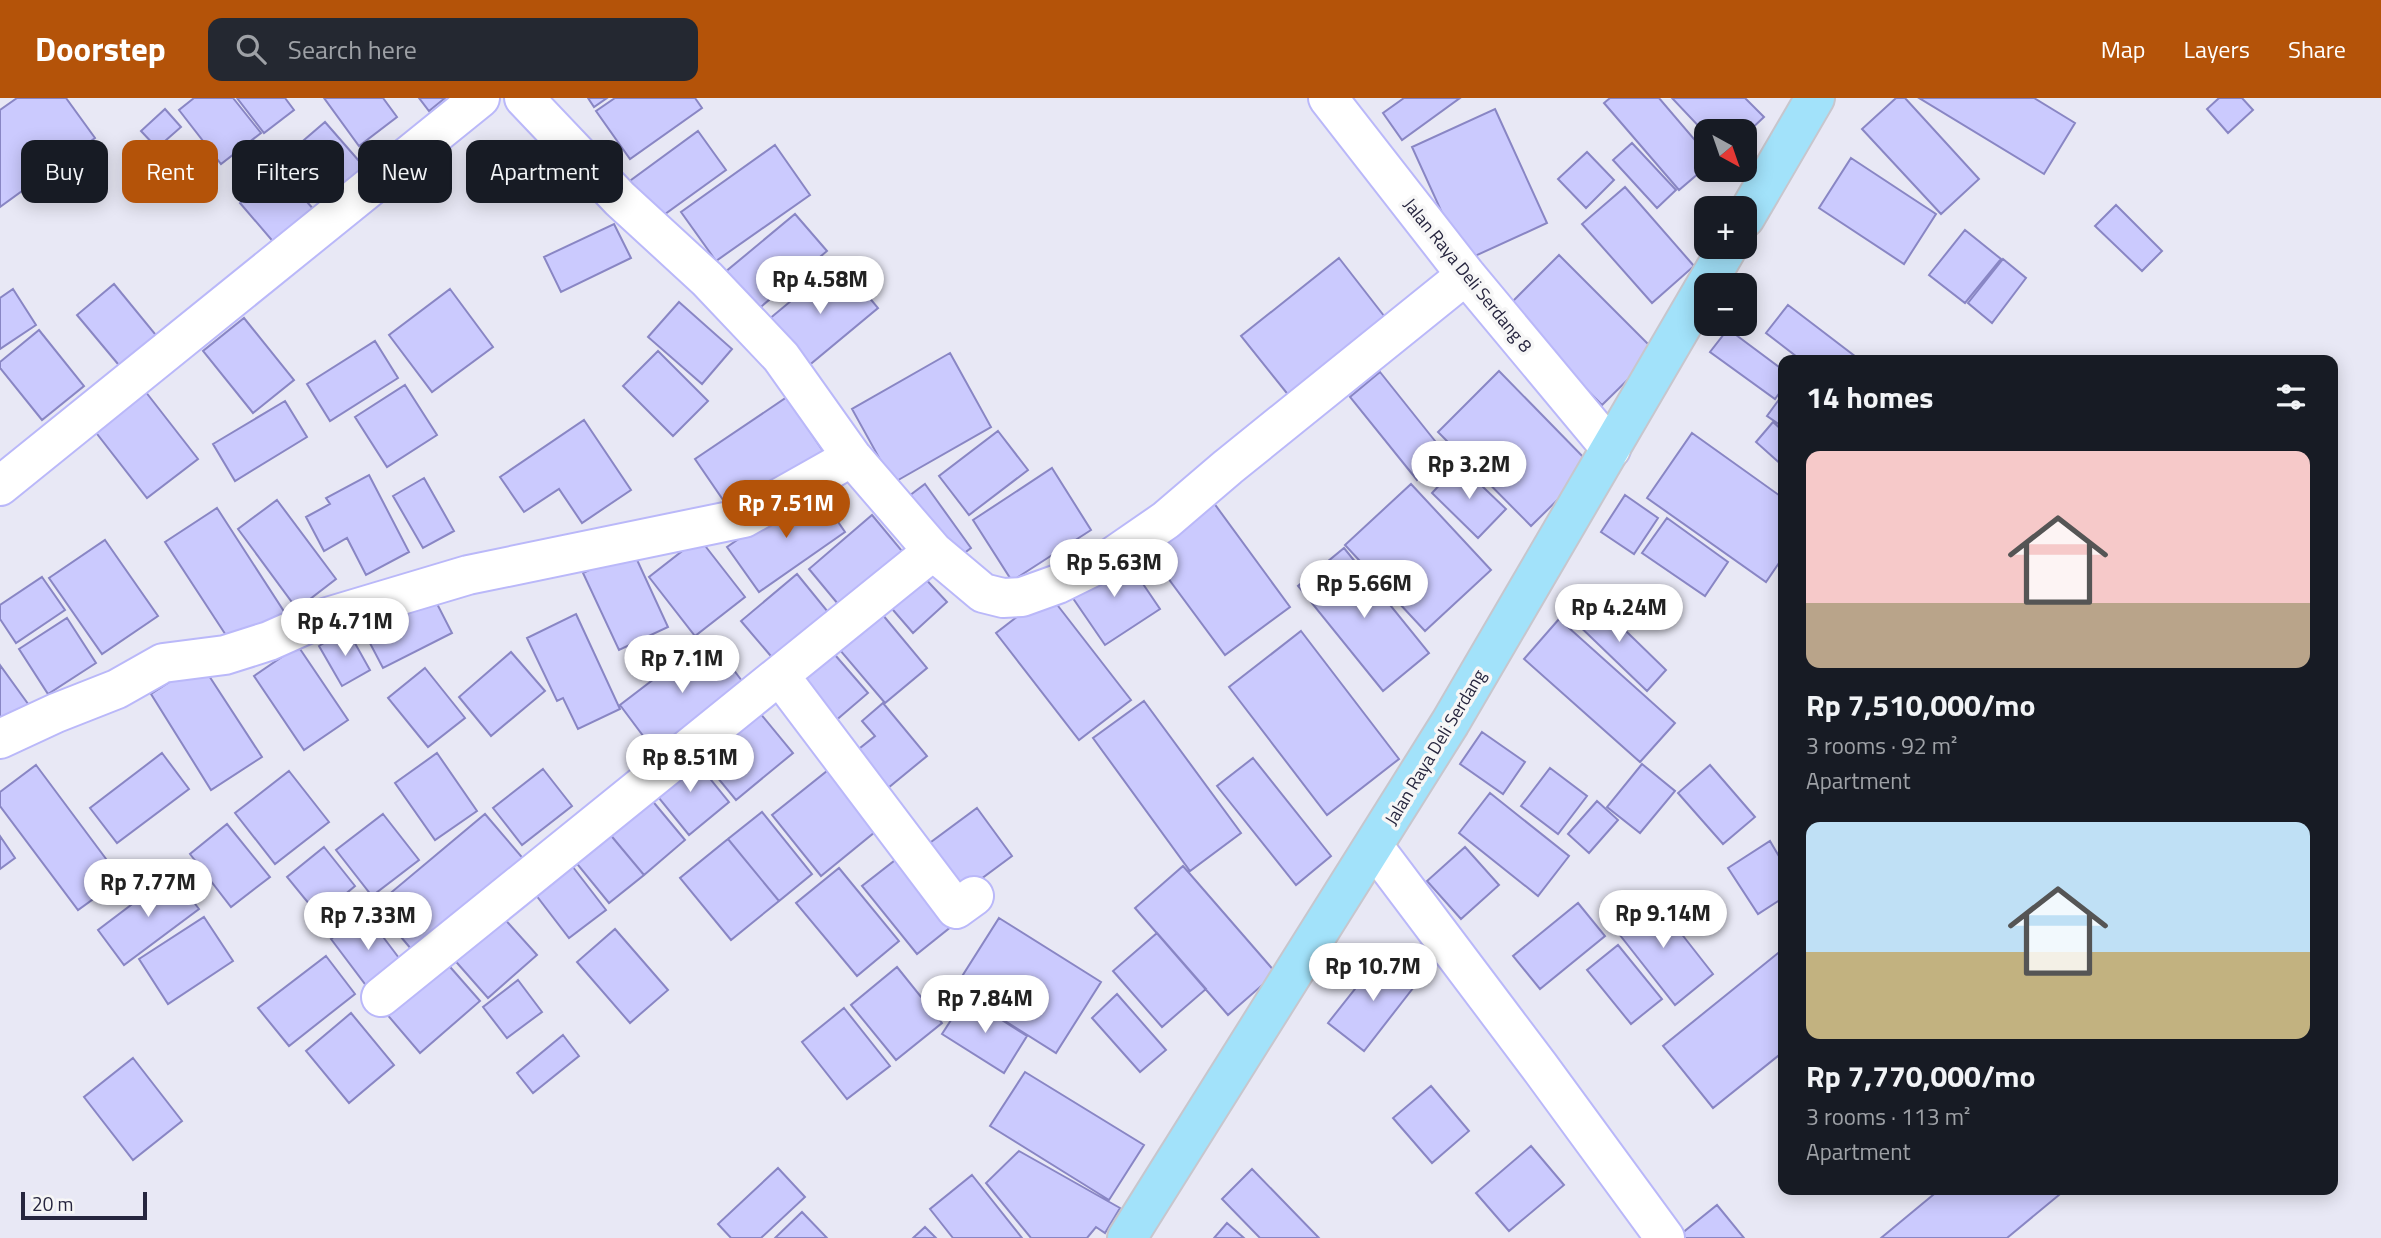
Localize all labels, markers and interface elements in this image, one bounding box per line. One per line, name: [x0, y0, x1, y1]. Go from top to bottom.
search box: [208, 18, 698, 81]
text: Doorstep: [35, 24, 166, 74]
icon: search: [232, 30, 270, 68]
text: Search here: [288, 30, 417, 69]
text: Map: [2101, 31, 2146, 67]
text: Layers: [2184, 31, 2250, 67]
text: Share: [2288, 31, 2346, 67]
north arrow: [1694, 119, 1757, 182]
map controls: [1694, 119, 1757, 336]
chip: Buy: [21, 140, 108, 203]
chip: Rent: [122, 140, 218, 203]
chip: Filters: [232, 140, 344, 203]
chip: New: [358, 140, 452, 203]
chip: Apartment: [466, 140, 623, 203]
street label: Jalan Raya Deli Serdang 8: [1397, 192, 1539, 358]
button: +: [1694, 196, 1757, 259]
pin: Rp 4.58M: [748, 256, 892, 316]
text: Rp 4.58M: [772, 261, 868, 296]
button: −: [1694, 273, 1757, 336]
text: 14 homes: [1806, 374, 1933, 420]
icon: filters: [2272, 378, 2310, 416]
pin: Rp 3.2M: [1404, 442, 1534, 501]
text: Rp 3.2M: [1427, 446, 1511, 481]
pin: Rp 7.51M: [714, 480, 858, 540]
text: Rp 7.51M: [738, 485, 834, 520]
icon: home: [1995, 497, 2121, 623]
pin: Rp 5.63M: [1042, 540, 1186, 599]
text: Rp 5.63M: [1066, 544, 1162, 579]
pin: Rp 5.66M: [1292, 560, 1436, 620]
text: Rp 5.66M: [1316, 565, 1412, 600]
pin: Rp 4.24M: [1547, 584, 1691, 644]
text: Rp 4.24M: [1571, 589, 1667, 624]
pin: Rp 4.71M: [273, 598, 417, 658]
text: Rp 4.71M: [297, 603, 393, 638]
pin: Rp 7.1M: [617, 636, 747, 695]
text: Rp 7.1M: [640, 640, 724, 675]
street label: Jalan Raya Deli Serdang: [1378, 664, 1492, 830]
text: Rp 7,510,000/mo: [1806, 682, 2035, 728]
text: 3 rooms · 92 m²: [1806, 728, 1957, 763]
pin: Rp 8.51M: [618, 734, 762, 794]
text: Rp 8.51M: [642, 739, 738, 774]
text: Apartment: [1806, 763, 1911, 798]
pin: Rp 7.77M: [76, 860, 220, 919]
text: Rp 7.77M: [100, 864, 196, 899]
icon: home: [1995, 868, 2121, 994]
pin: Rp 9.14M: [1591, 890, 1735, 950]
pin: Rp 7.33M: [296, 892, 440, 952]
text: Rp 9.14M: [1615, 895, 1711, 930]
text: Rp 7.33M: [320, 897, 416, 932]
pin: Rp 10.7M: [1301, 944, 1445, 1003]
text: Rp 10.7M: [1325, 948, 1421, 983]
pin: Rp 7.84M: [913, 976, 1057, 1035]
text: Rp 7.84M: [937, 980, 1033, 1015]
text: Rp 7,770,000/mo: [1806, 1053, 2035, 1099]
text: 3 rooms · 113 m²: [1806, 1099, 1970, 1134]
text: Apartment: [1806, 1134, 1911, 1169]
scale bar: [21, 1189, 147, 1221]
text: 20 m: [32, 1189, 73, 1218]

